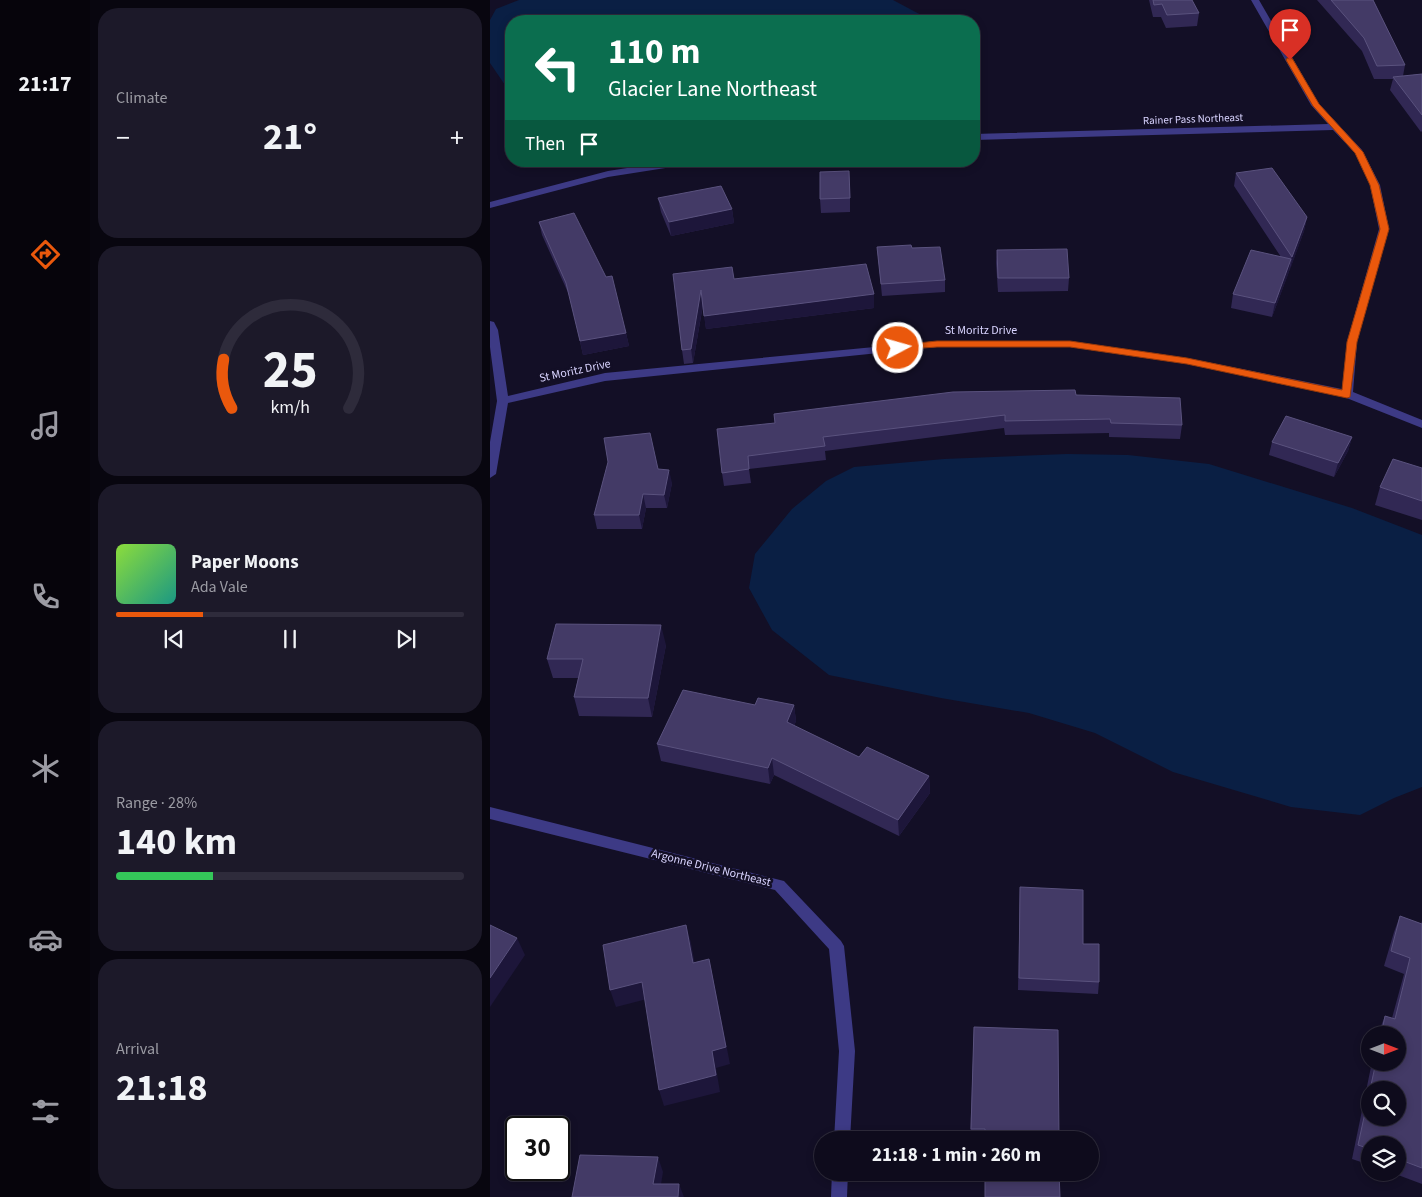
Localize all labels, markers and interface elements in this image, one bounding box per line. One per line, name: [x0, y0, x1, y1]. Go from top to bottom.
pin: [1269, 9, 1311, 60]
icon: arrive: [1276, 16, 1304, 44]
text: 110 m: [608, 27, 700, 77]
icon: left: [525, 35, 590, 100]
text: 21:17: [18, 68, 72, 100]
text: Glacier Lane Northeast: [608, 73, 817, 105]
text: Climate: [116, 87, 167, 109]
text: 21°: [263, 110, 317, 164]
street label: Rainer Pass Northeast: [1143, 110, 1244, 128]
text: −: [116, 118, 130, 158]
text: +: [450, 118, 464, 158]
icon: arrive: [575, 130, 603, 158]
text: Then: [525, 131, 565, 158]
icon: directions: [28, 237, 63, 272]
position arrow: [871, 321, 923, 373]
street label: St Moritz Drive: [945, 322, 1017, 339]
text: 25: [263, 334, 317, 408]
street label: St Moritz Drive: [538, 355, 612, 387]
text: km/h: [270, 395, 310, 420]
icon: music: [28, 408, 63, 443]
text: Paper Moons: [191, 549, 299, 576]
text: Ada Vale: [191, 576, 248, 598]
icon: phone: [28, 579, 63, 614]
icon: previous: [160, 625, 188, 653]
icon: pause: [276, 625, 304, 653]
icon: next: [392, 625, 420, 653]
icon: climate: [28, 751, 63, 786]
text: Range · 28%: [116, 792, 197, 814]
text: 140 km: [116, 815, 237, 869]
street label: Argonne Drive Northeast: [649, 845, 773, 891]
icon: car: [28, 922, 63, 957]
north arrow: [1361, 1026, 1406, 1071]
map controls: [1361, 1026, 1406, 1181]
text: Arrival: [116, 1038, 159, 1060]
text: 21:18: [116, 1061, 208, 1115]
button: search: [1361, 1081, 1406, 1126]
icon: filters: [28, 1094, 63, 1129]
speed limit sign: 30: [505, 1116, 570, 1181]
button: layers: [1361, 1136, 1406, 1181]
text: 21:18 · 1 min · 260 m: [872, 1142, 1041, 1169]

